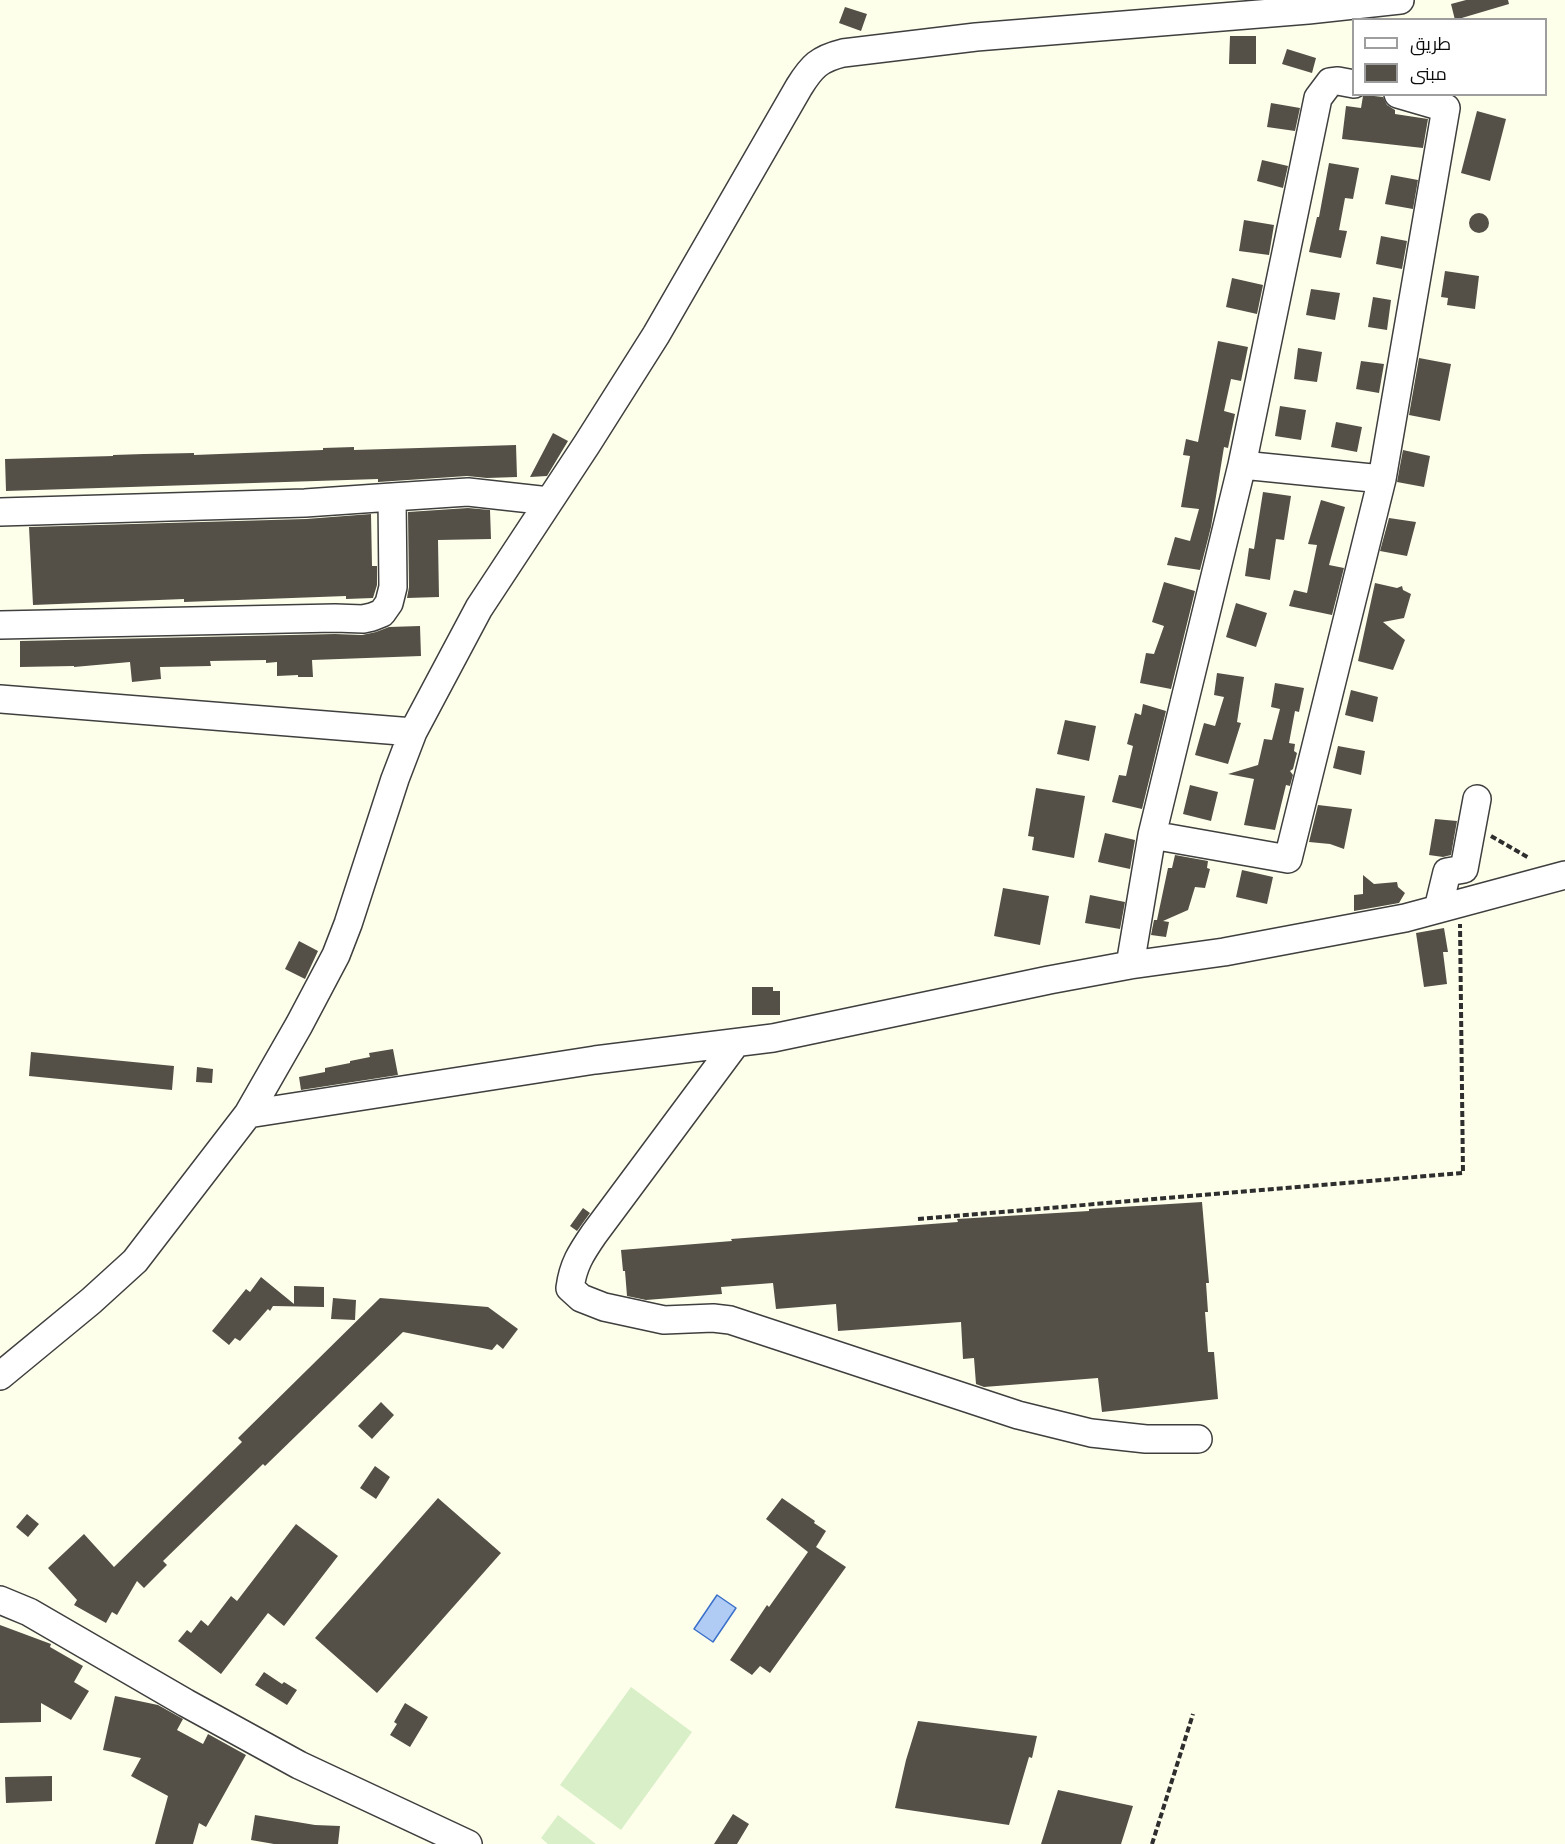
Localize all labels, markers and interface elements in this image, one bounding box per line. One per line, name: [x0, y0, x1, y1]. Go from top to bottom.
legend: [1352, 18, 1547, 96]
text: طريق: [1410, 33, 1451, 55]
text: مبنى: [1410, 63, 1447, 85]

